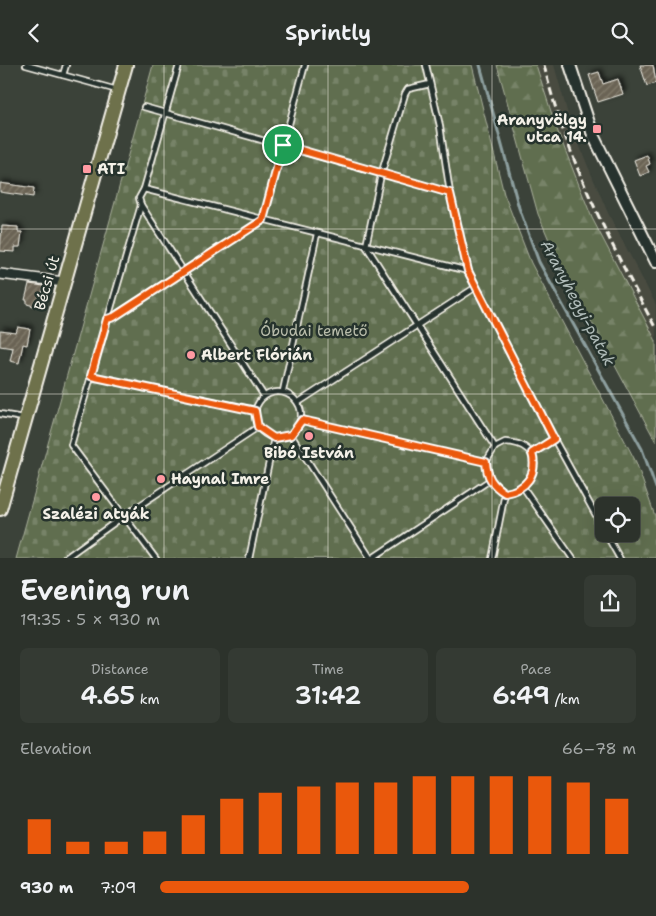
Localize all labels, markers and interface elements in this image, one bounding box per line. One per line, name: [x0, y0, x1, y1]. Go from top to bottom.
text: Sprintly: [285, 18, 371, 47]
icon: back: [20, 19, 48, 47]
icon: search: [608, 19, 636, 47]
place label: Aranyvölgy utca 14.: [497, 110, 587, 147]
marker: Aranyvölgy utca 14.: [591, 123, 603, 135]
pin: [262, 124, 304, 166]
icon: arrive: [269, 131, 297, 159]
place label: ATI: [97, 159, 125, 179]
marker: ATI: [81, 163, 93, 175]
water label: Aranyhegyi-patak: [536, 236, 620, 370]
street label: Bécsi út: [30, 253, 64, 313]
park label: Óbudai temető: [260, 320, 368, 341]
place label: Albert Flórián: [201, 345, 312, 365]
marker: Albert Flórián: [185, 349, 197, 361]
marker: Bibó István: [303, 430, 315, 442]
place label: Bibó István: [264, 443, 354, 463]
place label: Haynal Imre: [171, 469, 269, 489]
marker: Haynal Imre: [155, 473, 167, 485]
marker: Szalézi atyák: [90, 491, 102, 503]
map controls: [595, 497, 640, 542]
button: locate: [595, 497, 640, 542]
place label: Szalézi atyák: [42, 504, 150, 524]
text: Evening run: [20, 571, 190, 609]
button: share: [584, 575, 636, 627]
text: 19:35 · 5 × 930 m: [20, 609, 160, 630]
text: Distance: [91, 660, 149, 678]
text: Time: [312, 660, 344, 678]
text: Pace: [521, 660, 551, 678]
text: 4.65: [80, 678, 135, 712]
text: 31:42: [295, 678, 361, 712]
text: 6:49: [492, 678, 550, 712]
text: km: [135, 690, 160, 708]
text: /km: [550, 690, 580, 708]
text: Elevation: [20, 738, 92, 759]
text: 66–78 m: [562, 738, 636, 759]
text: 930 m: [20, 877, 73, 898]
text: 7:09: [100, 877, 136, 898]

